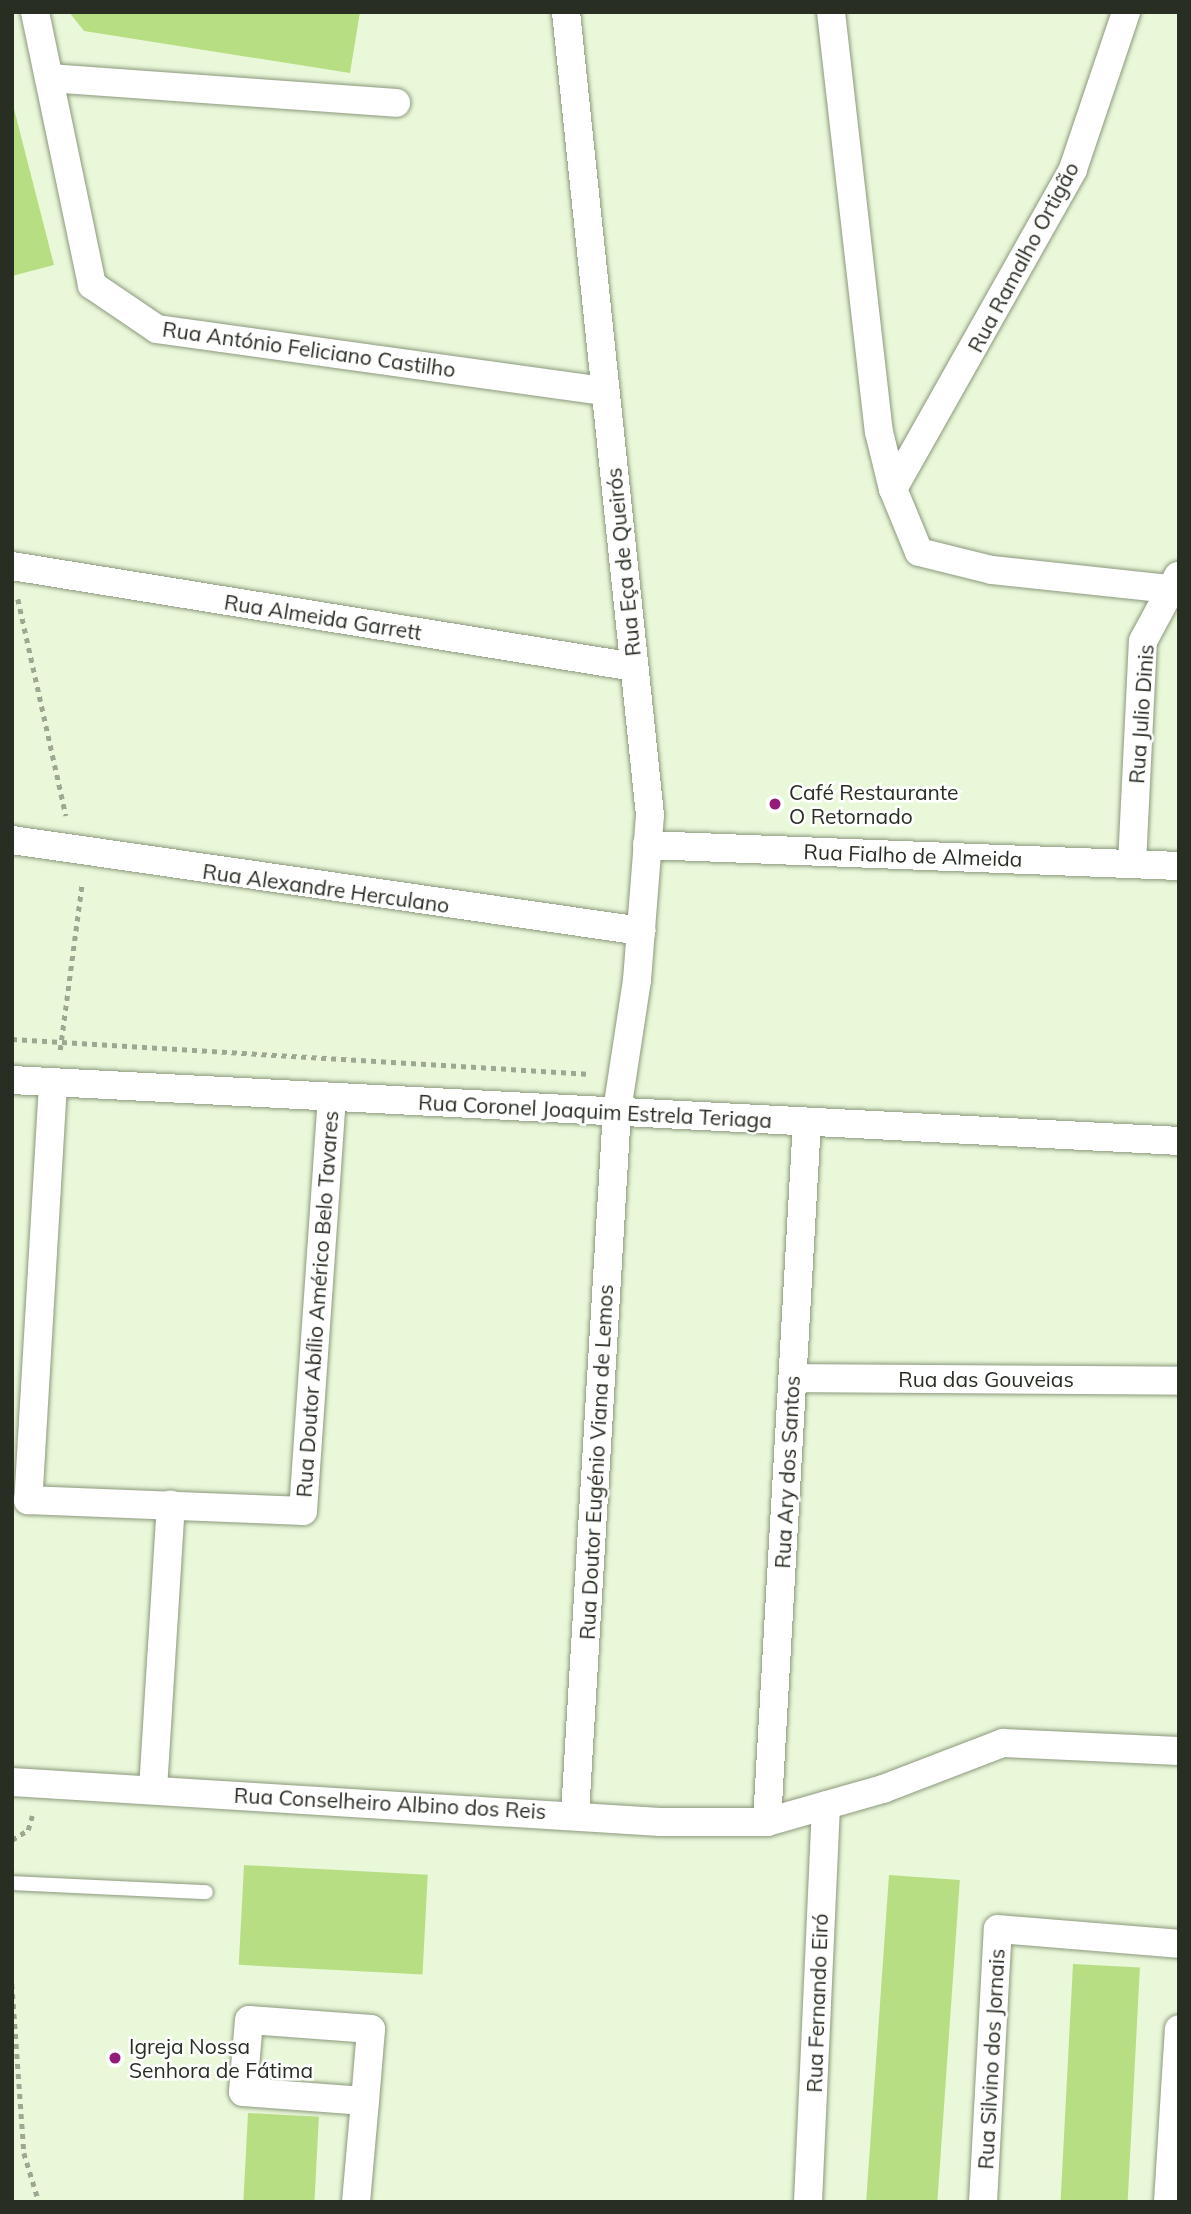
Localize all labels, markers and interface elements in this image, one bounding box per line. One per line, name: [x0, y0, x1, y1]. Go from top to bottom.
street label: Rua Ramalho Ortigão: [962, 158, 1084, 356]
street label: Rua António Feliciano Castilho: [161, 316, 457, 382]
street label: Rua Eça de Queirós: [601, 466, 645, 658]
street label: Rua Almeida Garrett: [222, 589, 424, 645]
street label: Rua Julio Dinis: [1124, 643, 1158, 785]
place label: Café Restaurante O Retornado: [789, 779, 959, 829]
marker: Café Restaurante O Retornado: [767, 796, 783, 812]
street label: Rua Fialho de Almeida: [803, 839, 1023, 871]
street label: Rua Alexandre Herculano: [201, 858, 451, 918]
street label: Rua Coronel Joaquim Estrela Teriaga: [418, 1089, 772, 1133]
street label: Rua Doutor Abílio Américo Belo Tavares: [291, 1110, 343, 1498]
street label: Rua Doutor Eugénio Viana de Lemos: [574, 1284, 618, 1640]
street label: Rua das Gouveias: [898, 1366, 1074, 1392]
street label: Rua Ary dos Santos: [769, 1375, 805, 1569]
street label: Rua Conselheiro Albino dos Reis: [233, 1782, 547, 1824]
street label: Rua Fernando Eiró: [801, 1913, 833, 2093]
street label: Rua Silvino dos Jornais: [973, 1948, 1009, 2170]
place label: Igreja Nossa Senhora de Fátima: [129, 2033, 313, 2083]
marker: Igreja Nossa Senhora de Fátima: [107, 2050, 123, 2066]

